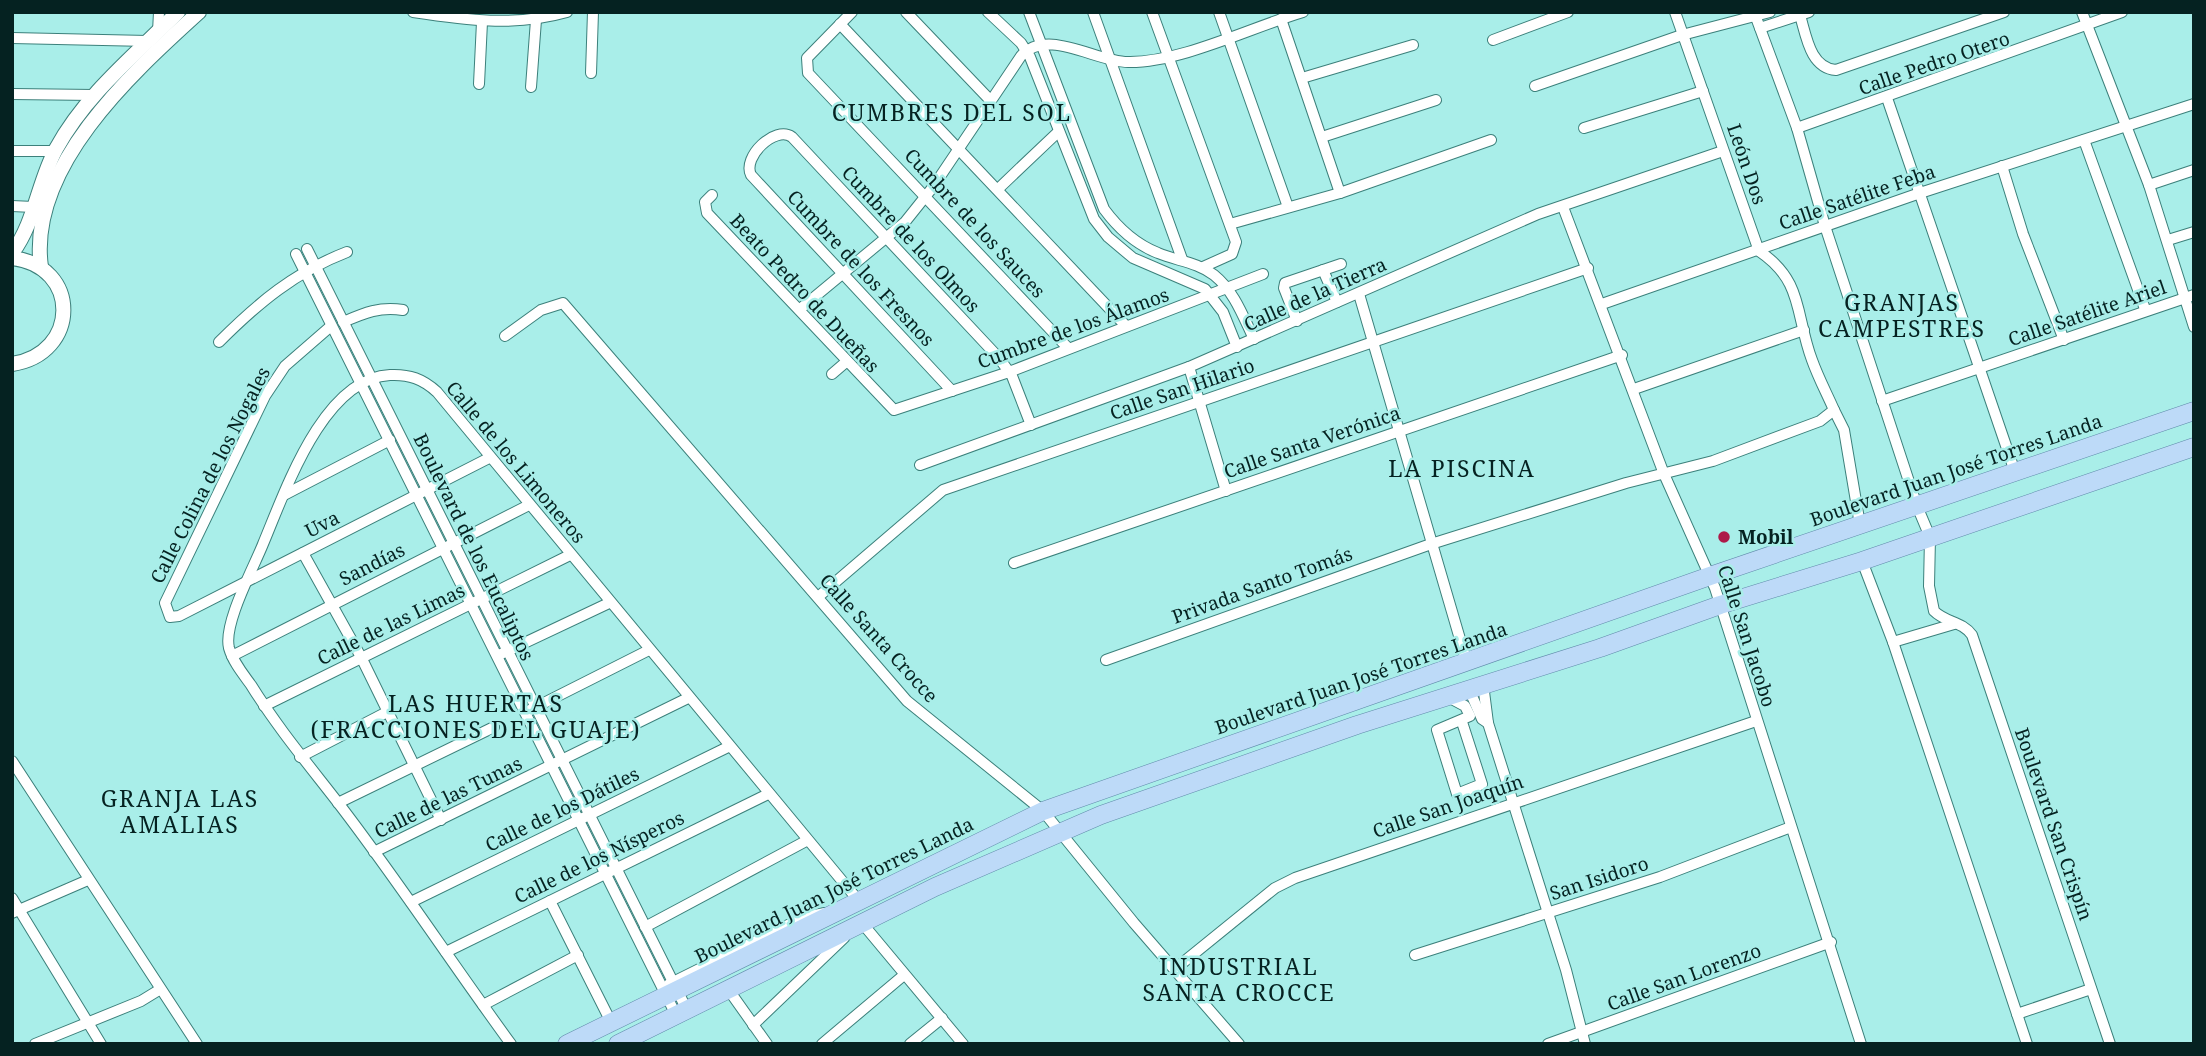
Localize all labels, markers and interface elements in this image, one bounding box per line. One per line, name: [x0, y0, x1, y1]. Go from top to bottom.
street label: Calle Pedro Otero: [1855, 25, 2013, 101]
district label: CUMBRES DEL SOL: [832, 96, 1072, 128]
street label: León Dos: [1721, 120, 1773, 208]
street label: Cumbre de los Sauces: [899, 143, 1051, 303]
street label: Calle Satélite Feba: [1775, 158, 1939, 236]
street label: Cumbre de los Olmos: [836, 160, 986, 318]
street label: Cumbre de los Fresnos: [782, 184, 940, 352]
street label: Beato Pedro de Dueñas: [724, 208, 886, 378]
street label: Calle de la Tierra: [1240, 251, 1390, 337]
street label: Calle Satélite Ariel: [2005, 274, 2170, 352]
street label: Cumbre de los Álamos: [974, 281, 1172, 375]
district label: GRANJAS CAMPESTRES: [1818, 286, 1986, 344]
street label: Calle San Hilario: [1106, 352, 1258, 426]
street label: Calle Colina de los Nogales: [144, 362, 276, 588]
street label: Calle de los Limoneros: [440, 375, 592, 549]
street label: Calle Santa Verónica: [1220, 400, 1404, 484]
street label: Boulevard Juan José Torres Landa: [1806, 408, 2106, 532]
street label: Boulevard de los Eucaliptos: [408, 429, 540, 665]
district label: LA PISCINA: [1388, 452, 1536, 484]
street label: Uva: [300, 504, 344, 544]
place label: Mobil: [1738, 524, 1794, 550]
marker: Mobil: [1716, 529, 1732, 545]
street label: Sandías: [335, 536, 409, 592]
street label: Privada Santo Tomás: [1168, 540, 1356, 630]
street label: Calle San Jacobo: [1712, 562, 1782, 710]
street label: Calle Santa Crocce: [814, 568, 944, 708]
street label: Calle de las Limas: [313, 577, 469, 671]
street label: Boulevard Juan José Torres Landa: [1211, 616, 1511, 740]
district label: LAS HUERTAS (FRACCIONES DEL GUAJE): [310, 687, 642, 745]
street label: Boulevard San Crispín: [2009, 724, 2099, 924]
street label: Calle de las Tunas: [370, 750, 526, 844]
street label: Calle de los Dátiles: [481, 760, 643, 858]
street label: Calle San Joaquín: [1369, 768, 1527, 844]
district label: GRANJA LAS AMALIAS: [101, 782, 259, 840]
street label: Calle de los Nísperos: [510, 805, 688, 909]
street label: Boulevard Juan José Torres Landa: [690, 811, 978, 969]
street label: San Isidoro: [1546, 850, 1652, 906]
street label: Calle San Lorenzo: [1603, 937, 1765, 1017]
district label: INDUSTRIAL SANTA CROCCE: [1142, 950, 1336, 1008]

